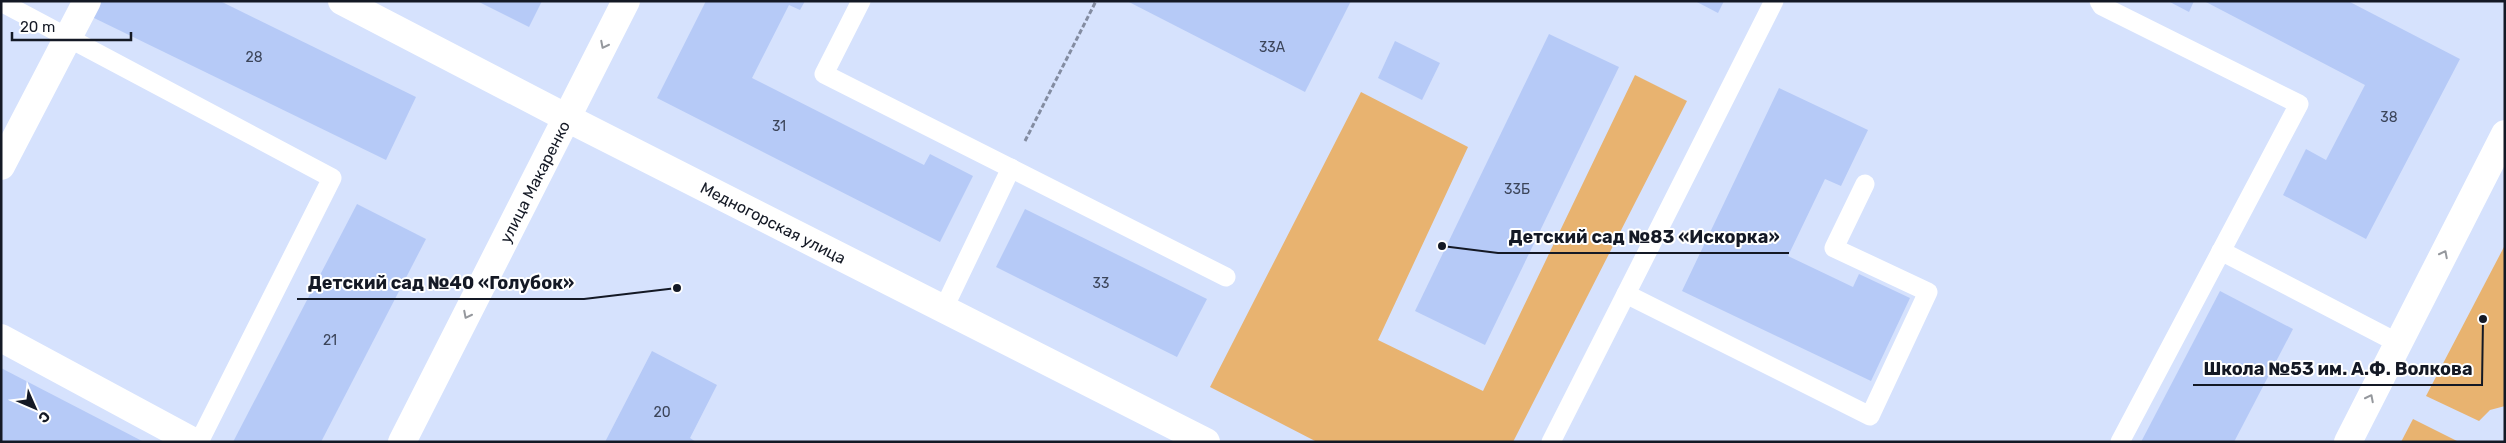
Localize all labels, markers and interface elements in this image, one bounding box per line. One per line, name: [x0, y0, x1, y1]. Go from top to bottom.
scale bar: [12, 10, 131, 42]
text: 20 m: [20, 18, 55, 36]
house number: 33А: [1259, 39, 1286, 56]
one-way arrow: [600, 40, 610, 49]
house number: 28: [245, 49, 263, 66]
house number: 38: [2380, 109, 2398, 126]
street label: улица Макаренко: [496, 118, 574, 246]
house number: 31: [772, 118, 786, 135]
street label: Медногорская улица: [697, 178, 849, 268]
house number: 33Б: [1504, 181, 1530, 198]
callout: Детский сад №83 «Искорка»: [1498, 220, 1789, 253]
text: Детский сад №83 «Искорка»: [1508, 226, 1780, 248]
one-way arrow: [2438, 250, 2448, 259]
callout: Детский сад №40 «Голубок»: [297, 266, 584, 299]
text: Детский сад №40 «Голубок»: [308, 272, 574, 294]
house number: 33: [1093, 275, 1109, 292]
one-way arrow: [463, 309, 473, 318]
house number: 21: [323, 332, 337, 349]
callout: Школа №53 им. А.Ф. Волкова: [2193, 352, 2482, 385]
text: Школа №53 им. А.Ф. Волкова: [2203, 358, 2473, 380]
north arrow: [10, 383, 60, 433]
one-way arrow: [2364, 395, 2374, 404]
house number: 20: [653, 404, 671, 421]
text: С: [34, 407, 53, 426]

